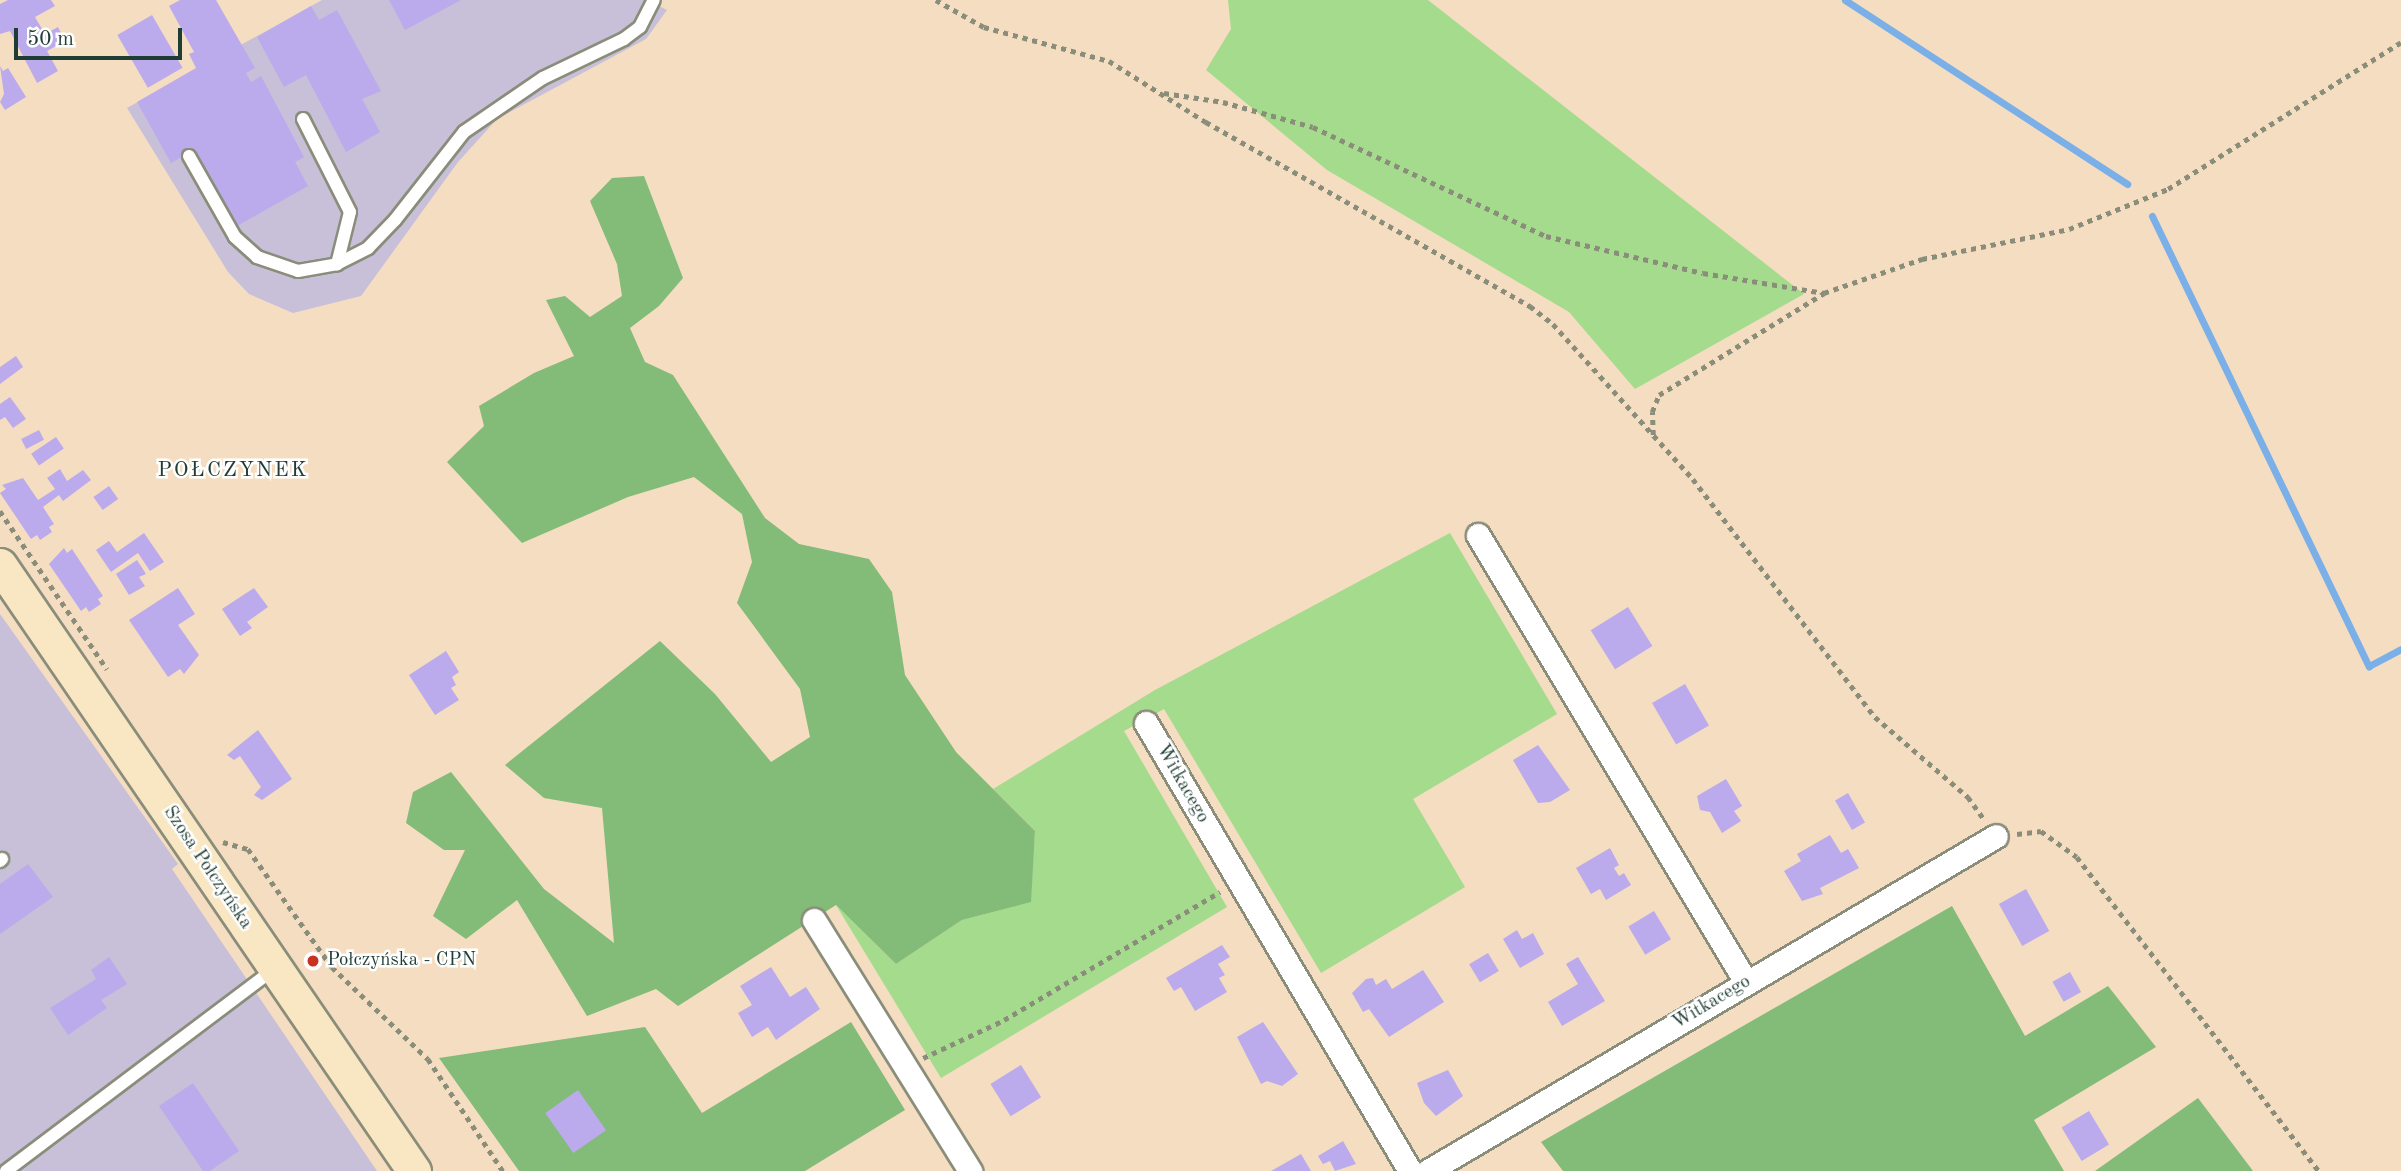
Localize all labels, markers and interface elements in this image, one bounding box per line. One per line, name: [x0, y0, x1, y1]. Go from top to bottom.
scale bar: [18, 14, 186, 58]
text: 50 m: [27, 29, 74, 50]
district label: POŁCZYNEK: [159, 458, 307, 484]
street label: Witkacego: [1150, 741, 1214, 827]
street label: Szosa Połczyńska: [157, 802, 257, 934]
place label: Połczyńska - CPN: [327, 950, 476, 972]
marker: Połczyńska - CPN: [305, 953, 321, 969]
street label: Witkacego: [1669, 971, 1755, 1035]

